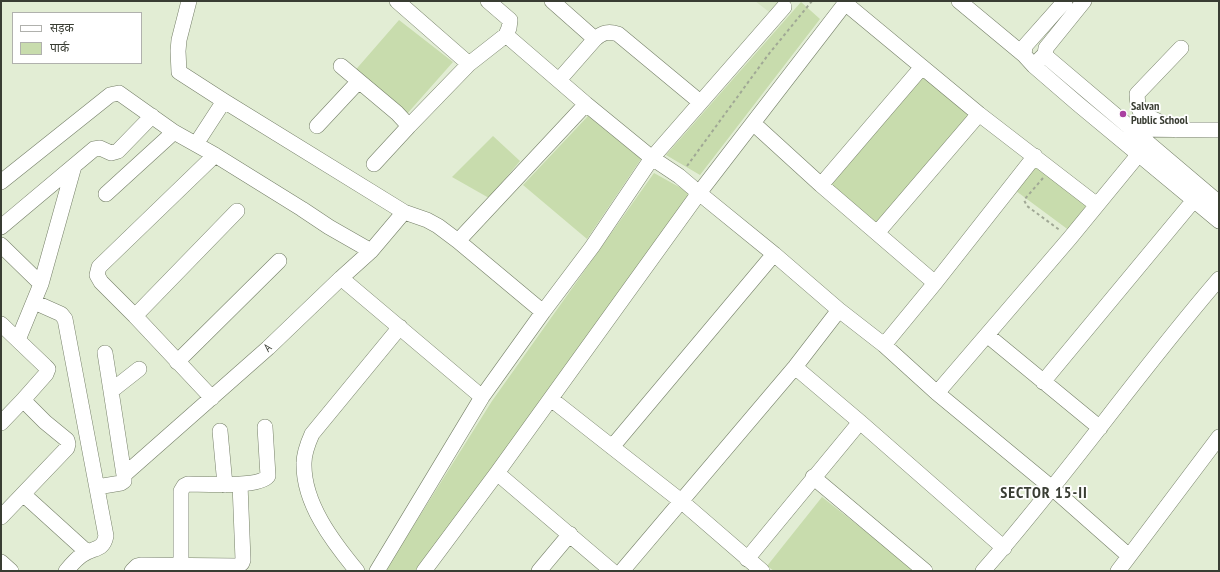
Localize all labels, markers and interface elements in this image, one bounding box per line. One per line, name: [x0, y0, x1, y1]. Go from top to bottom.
legend: [12, 12, 142, 64]
text: सड़क: [50, 20, 74, 35]
text: पार्क: [50, 40, 69, 55]
place label: Salvan Public School: [1131, 100, 1188, 128]
marker: Salvan Public School: [1118, 109, 1128, 119]
street label: A: [261, 341, 275, 355]
district label: SECTOR 15-II: [1000, 483, 1088, 503]

